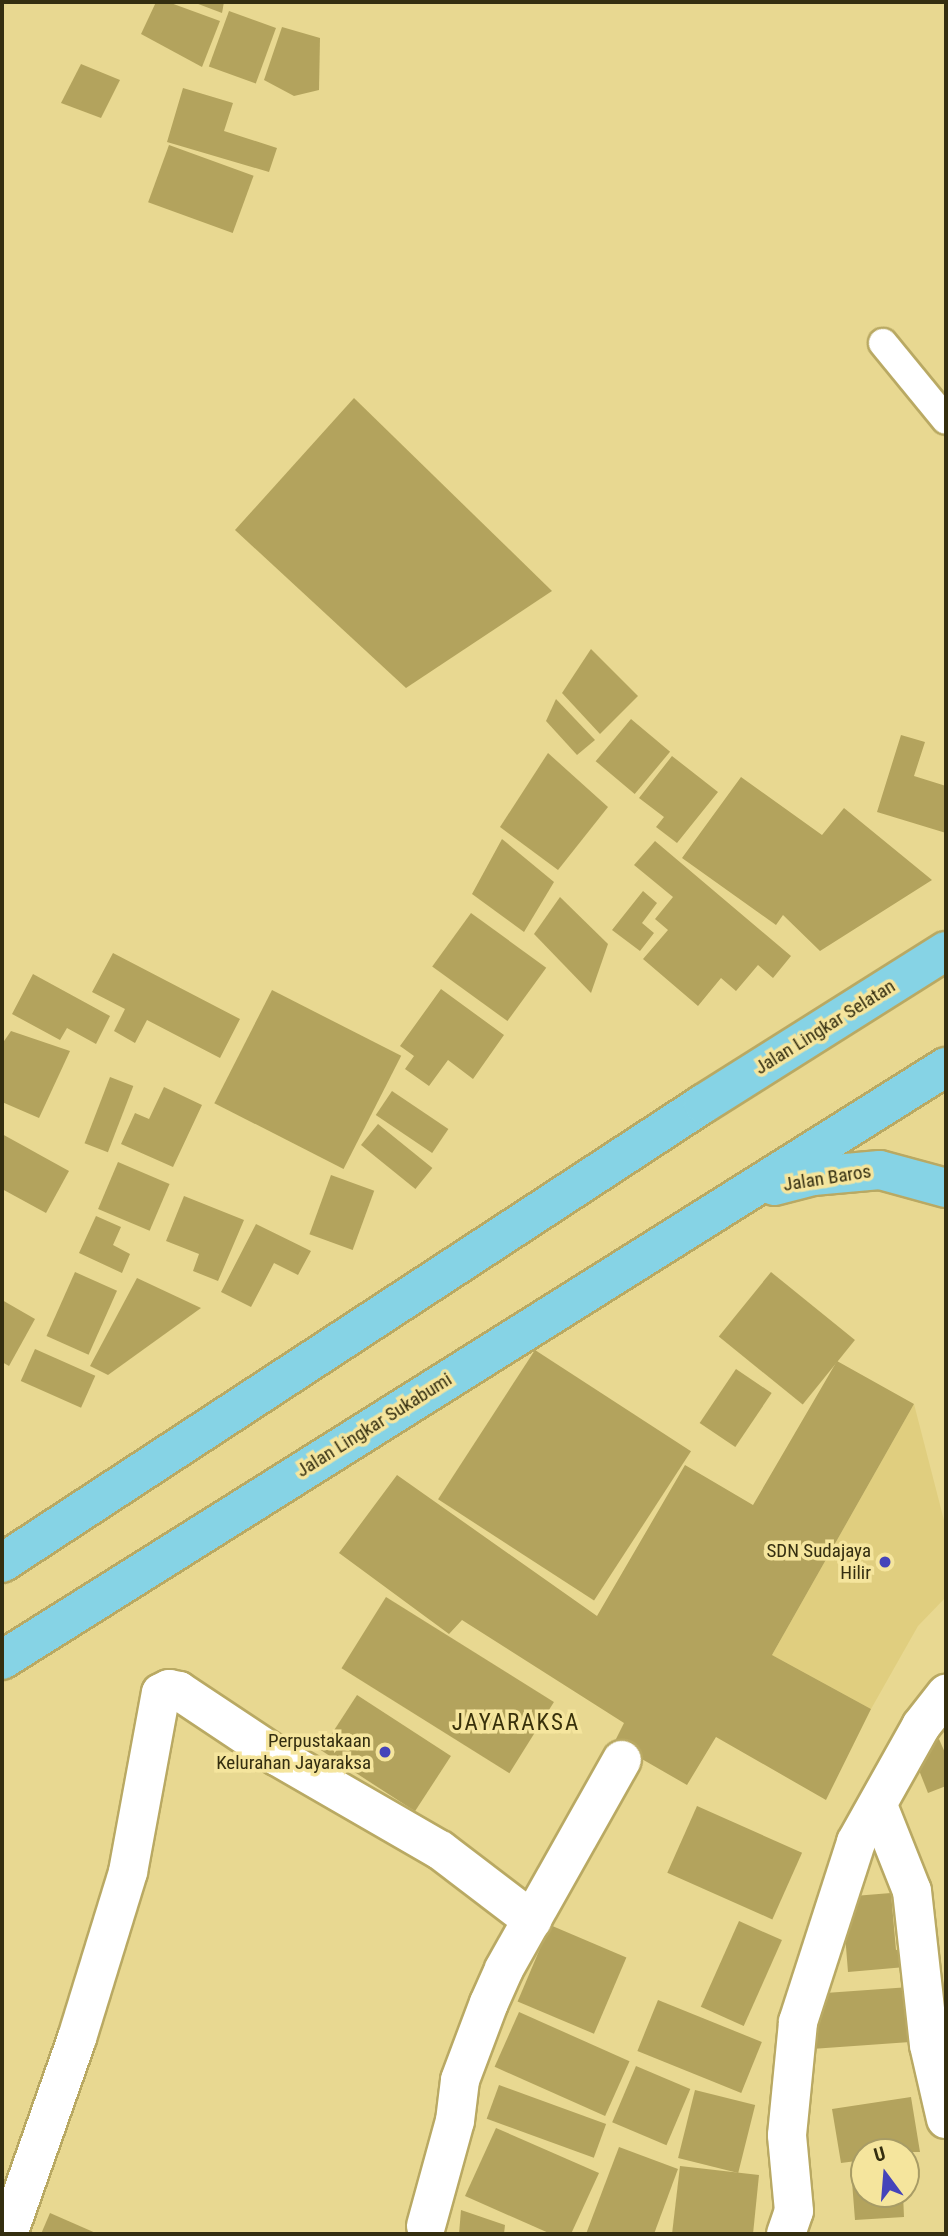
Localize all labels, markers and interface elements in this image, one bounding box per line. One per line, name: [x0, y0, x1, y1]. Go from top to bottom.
street label: Jalan Lingkar Selatan: [751, 975, 899, 1079]
street label: Jalan Baros: [781, 1160, 873, 1196]
street label: Jalan Lingkar Sukabumi: [292, 1368, 456, 1482]
place label: SDN Sudajaya Hilir: [767, 1540, 871, 1584]
marker: SDN Sudajaya Hilir: [877, 1554, 893, 1570]
district label: JAYARAKSA: [453, 1709, 579, 1737]
place label: Perpustakaan Kelurahan Jayaraksa: [216, 1730, 371, 1774]
marker: Perpustakaan Kelurahan Jayaraksa: [377, 1744, 393, 1760]
north arrow: [850, 2138, 920, 2208]
text: U: [871, 2142, 888, 2167]

